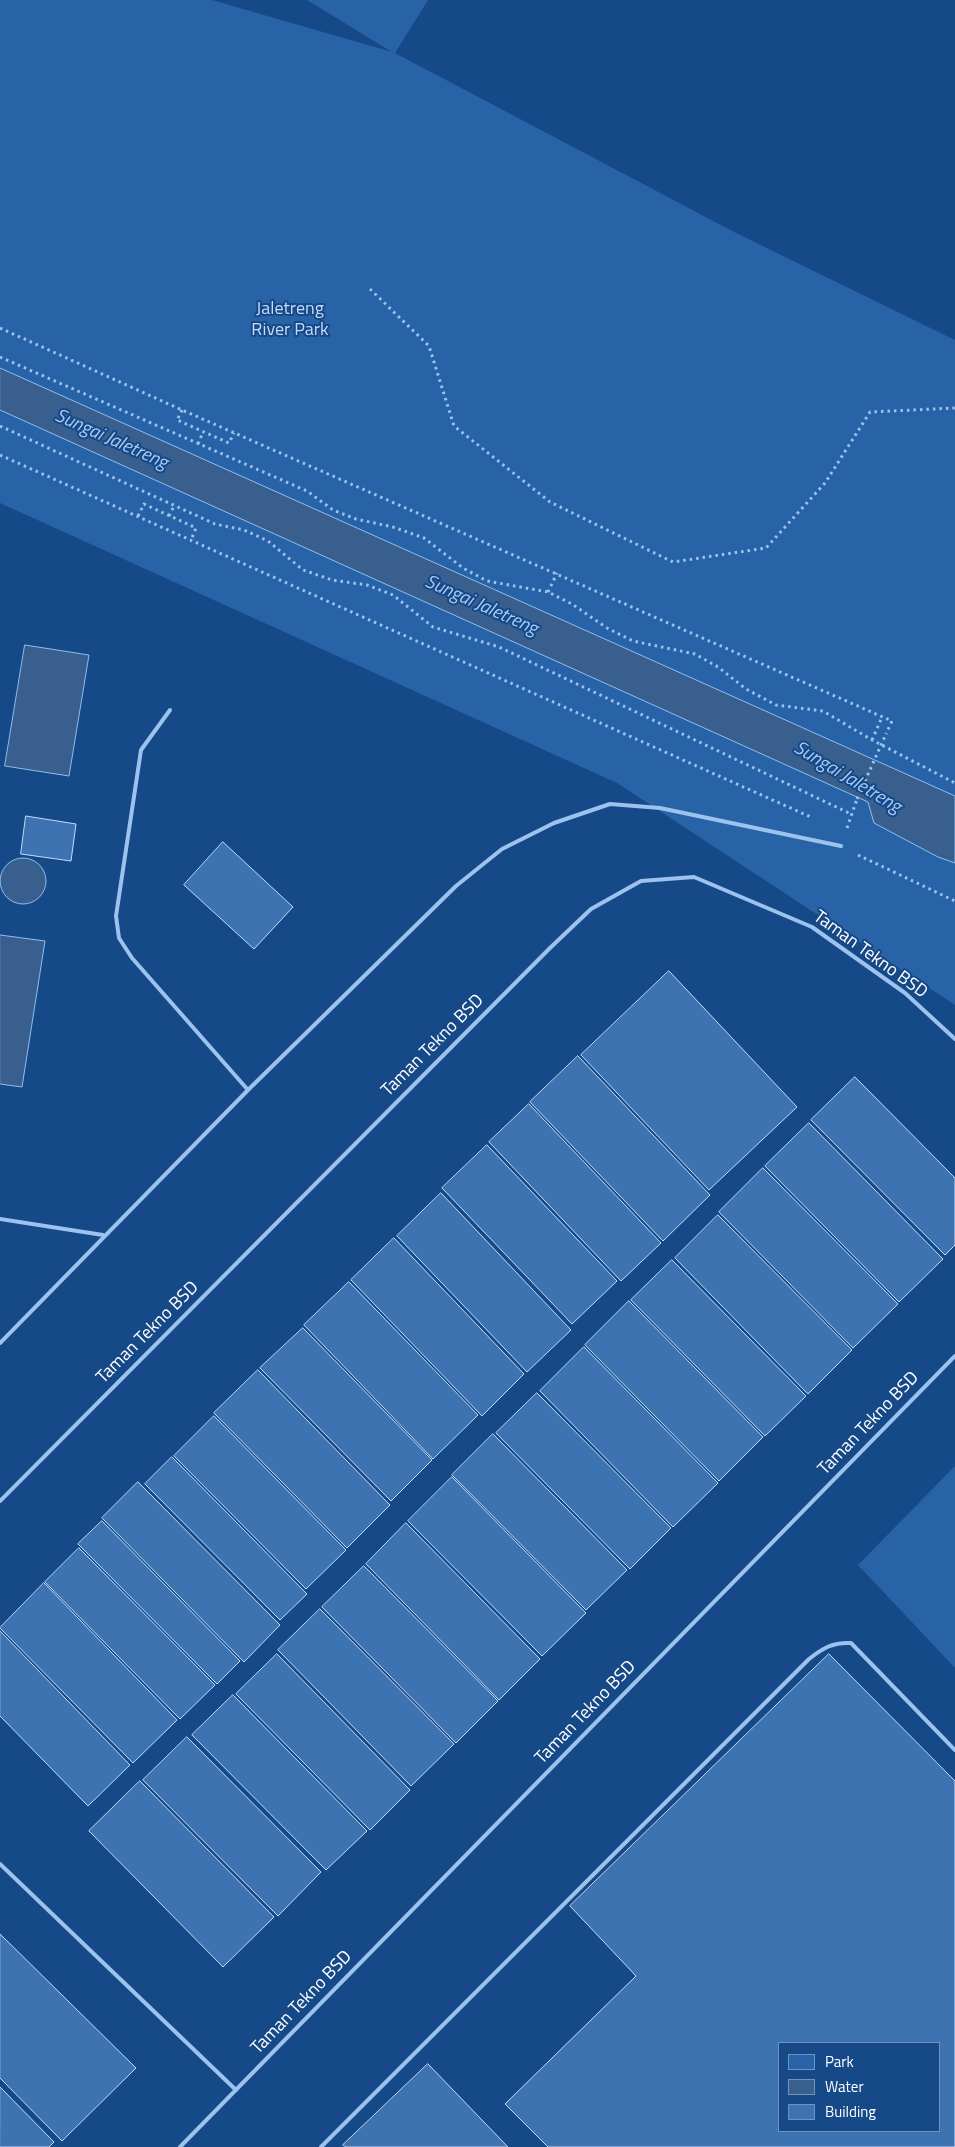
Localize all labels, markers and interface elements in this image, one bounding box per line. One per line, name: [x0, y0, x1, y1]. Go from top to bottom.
park label: Jaletreng River Park: [251, 299, 329, 342]
water label: Sungai Jaletreng: [51, 405, 171, 475]
water label: Sungai Jaletreng: [421, 571, 541, 641]
water label: Sungai Jaletreng: [789, 737, 905, 819]
street label: Taman Tekno BSD: [809, 906, 931, 1004]
street label: Taman Tekno BSD: [377, 990, 489, 1102]
street label: Taman Tekno BSD: [92, 1277, 204, 1389]
street label: Taman Tekno BSD: [814, 1368, 924, 1480]
street label: Taman Tekno BSD: [531, 1657, 641, 1769]
street label: Taman Tekno BSD: [247, 1947, 357, 2059]
legend: [778, 2042, 940, 2132]
text: Park: [825, 2050, 854, 2073]
text: Water: [825, 2075, 864, 2098]
text: Building: [825, 2100, 876, 2123]

